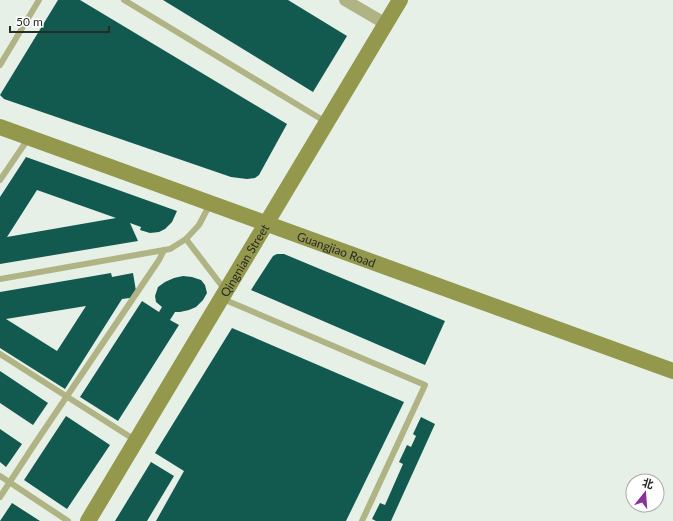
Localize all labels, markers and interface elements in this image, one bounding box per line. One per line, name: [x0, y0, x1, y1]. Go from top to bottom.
scale bar: [10, 8, 109, 34]
text: 50 m: [16, 14, 43, 29]
street label: Qingnian Street: [217, 220, 272, 299]
street label: Guangjiao Road: [295, 228, 378, 270]
north arrow: [625, 473, 665, 513]
text: 北: [641, 475, 655, 491]

